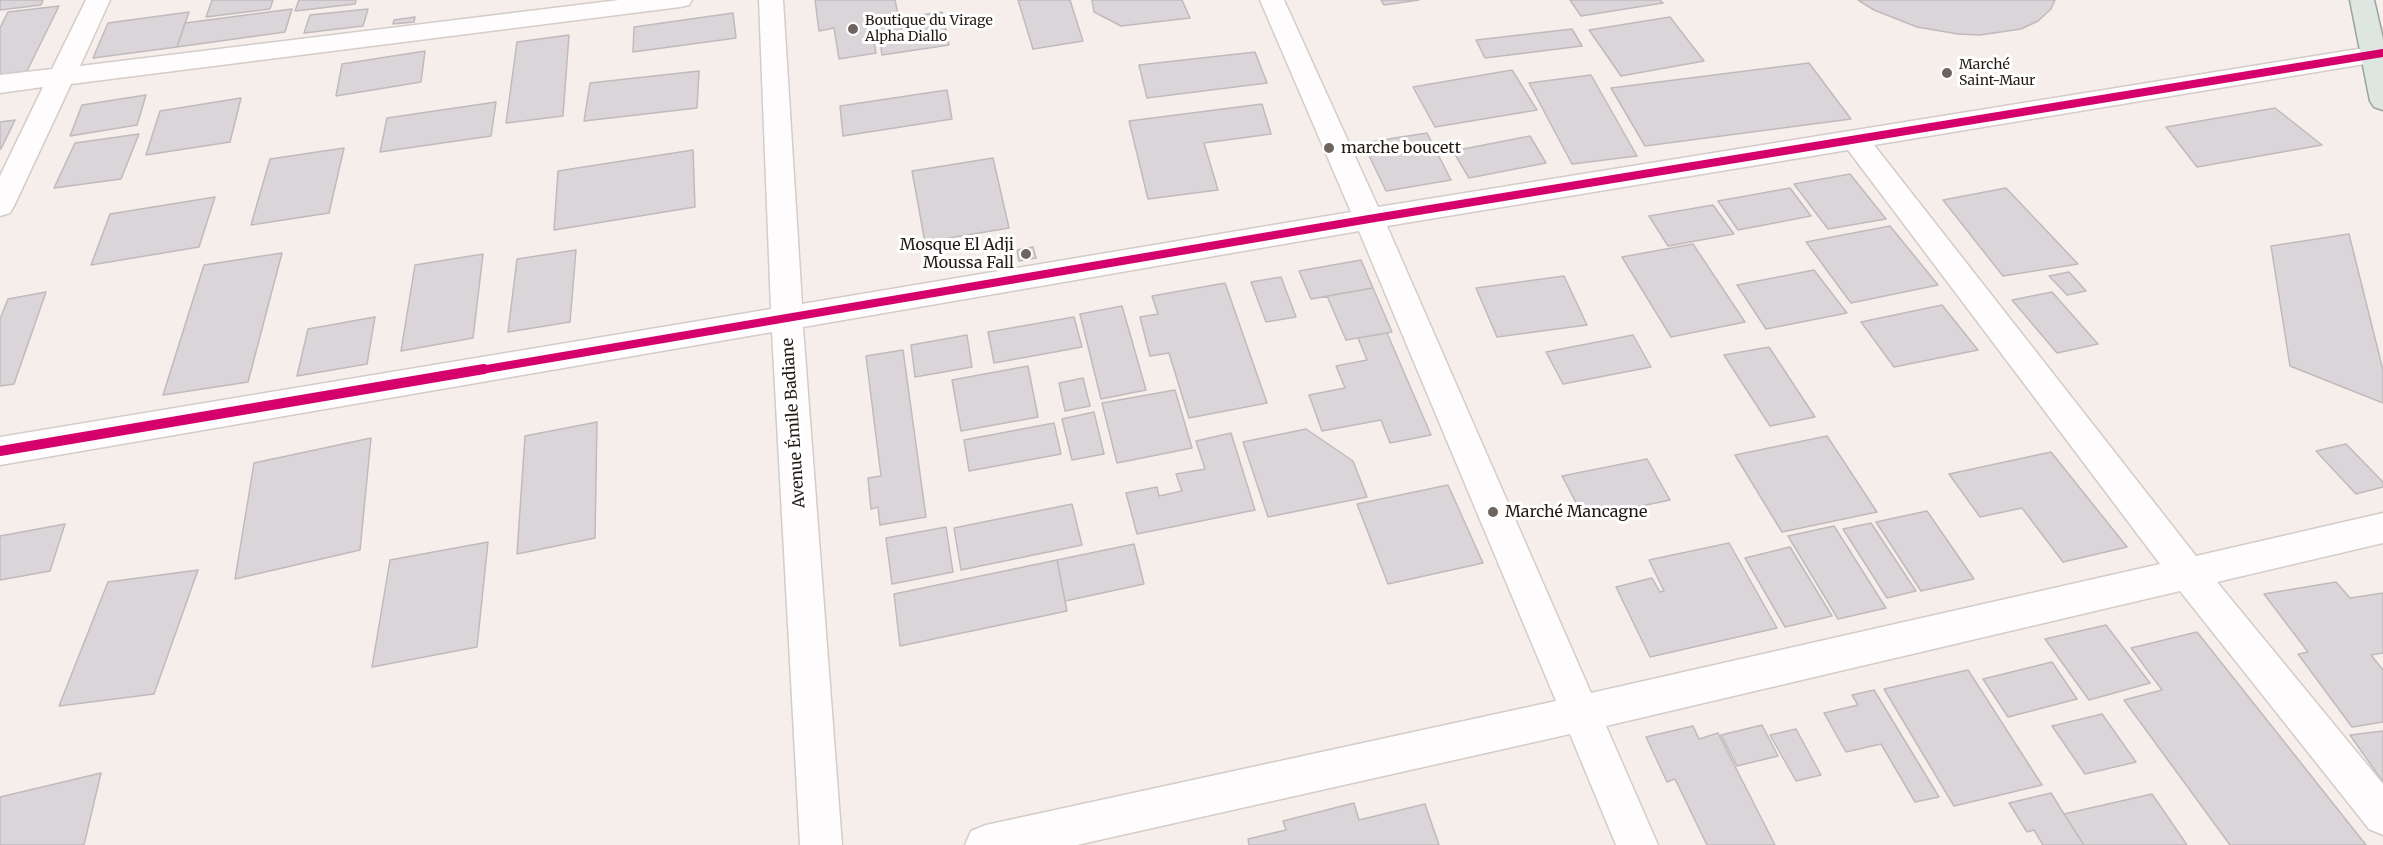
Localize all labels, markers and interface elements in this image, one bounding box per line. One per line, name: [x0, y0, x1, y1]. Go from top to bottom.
place label: Boutique du Virage Alpha Diallo: [865, 13, 993, 46]
marker: Boutique du Virage Alpha Diallo: [846, 22, 860, 36]
place label: Marché Saint-Maur: [1959, 57, 2035, 90]
marker: Marché Saint-Maur: [1940, 66, 1954, 80]
place label: marche boucett: [1341, 138, 1461, 158]
marker: marche boucett: [1322, 141, 1336, 155]
place label: Mosque El Adji Moussa Fall: [900, 235, 1014, 273]
marker: Mosque El Adji Moussa Fall: [1019, 247, 1033, 261]
street label: Avenue Émile Badiane: [778, 337, 810, 509]
place label: Marché Mancagne: [1505, 502, 1647, 522]
marker: Marché Mancagne: [1486, 505, 1500, 519]

